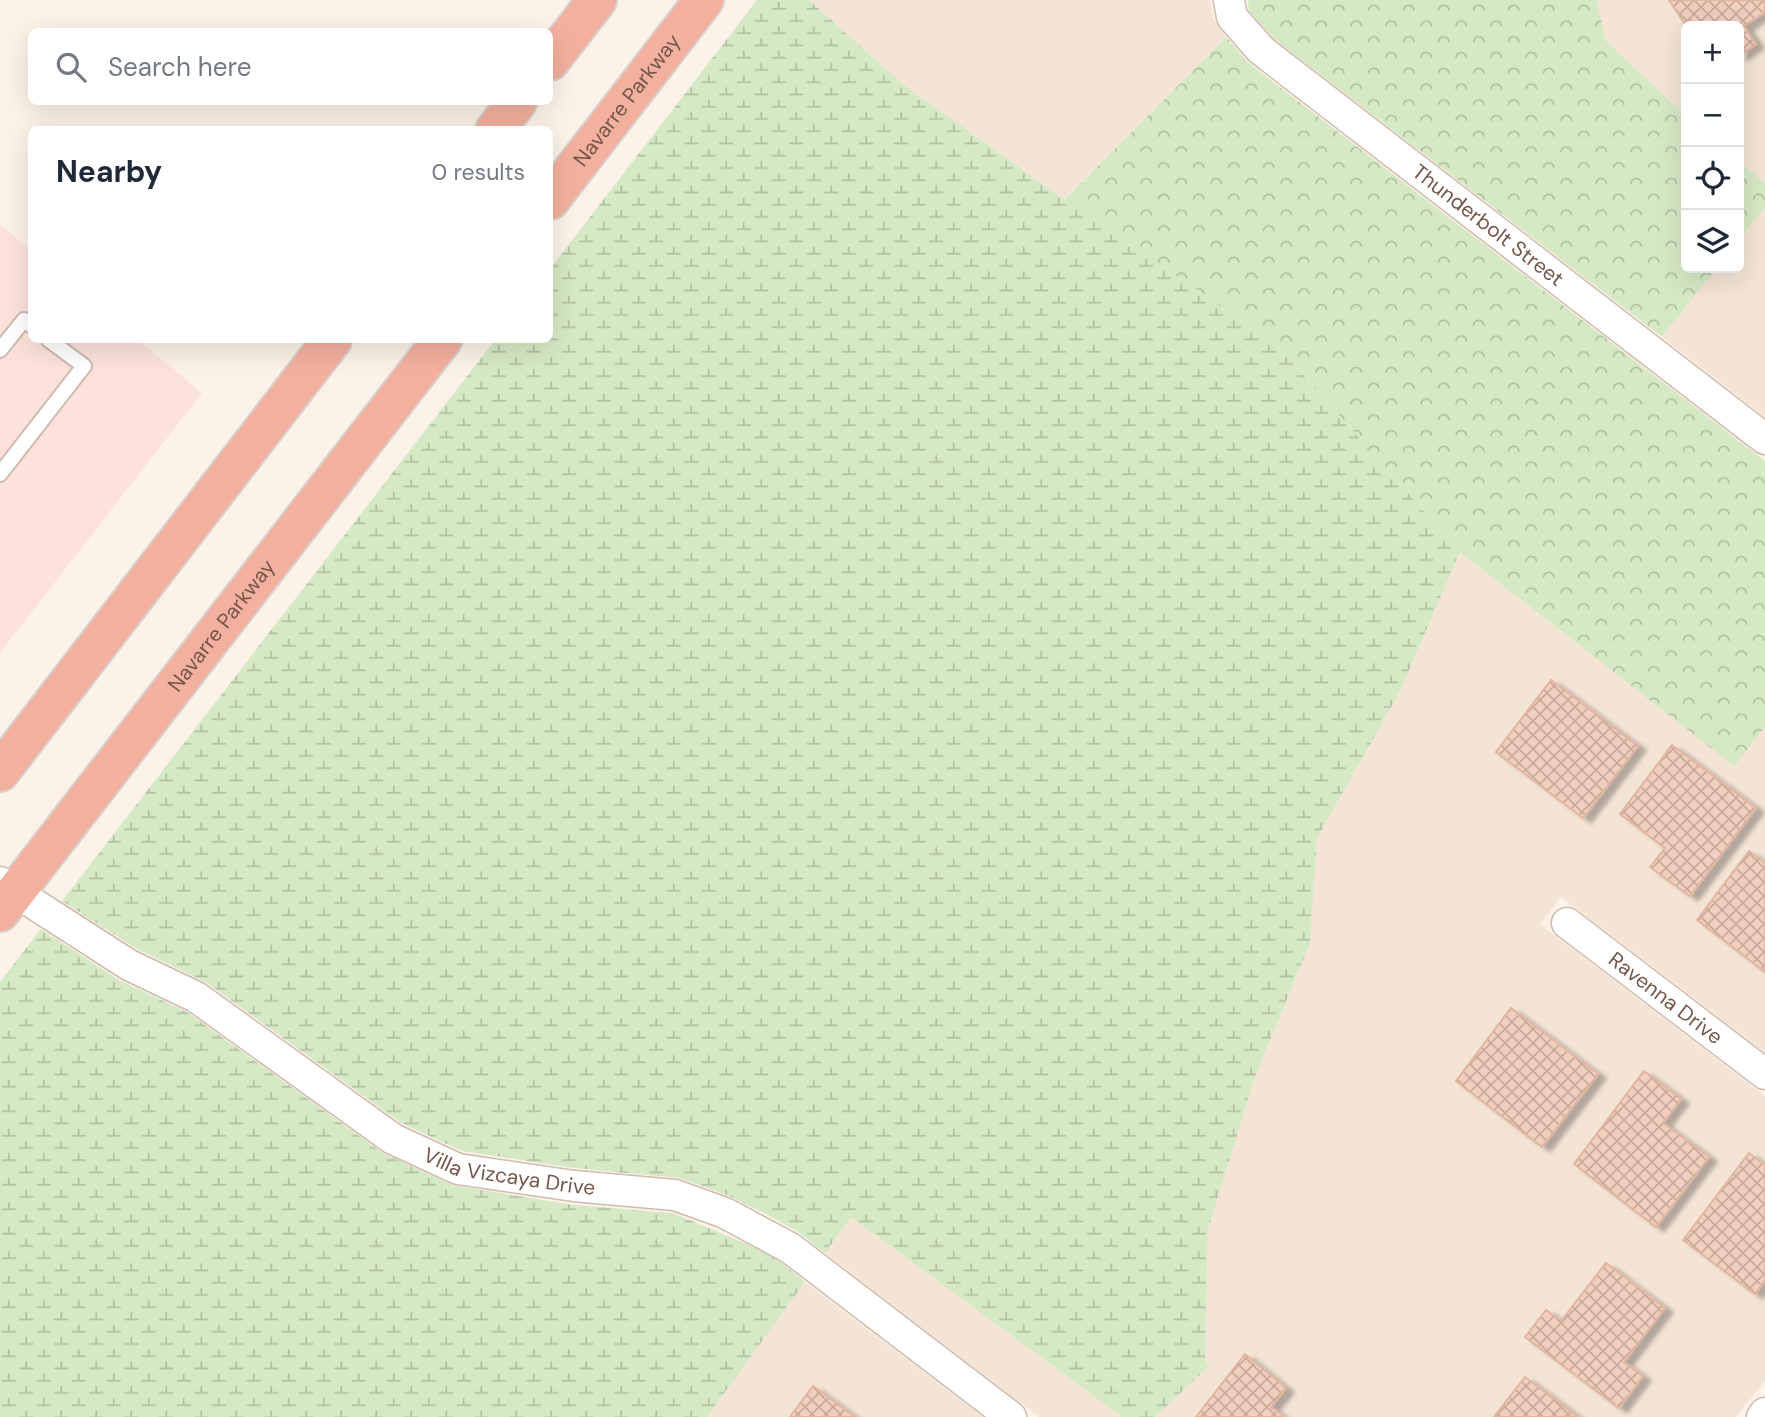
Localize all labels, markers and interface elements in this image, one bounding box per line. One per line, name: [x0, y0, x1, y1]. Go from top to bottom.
map controls: [1681, 21, 1744, 273]
button: +: [1681, 21, 1744, 84]
search box: [28, 28, 553, 105]
street label: Navarre Parkway: [567, 28, 687, 172]
icon: search: [52, 48, 90, 86]
text: Search here: [108, 50, 251, 84]
button: −: [1681, 84, 1744, 147]
button: locate: [1681, 147, 1744, 210]
text: Nearby: [56, 152, 162, 191]
text: 0 results: [432, 157, 525, 187]
street label: Thunderbolt Street: [1406, 158, 1570, 293]
button: layers: [1681, 210, 1744, 273]
street label: Navarre Parkway: [161, 553, 282, 697]
street label: Ravenna Drive: [1603, 946, 1728, 1051]
street label: Villa Vizcaya Drive: [419, 1141, 597, 1202]

